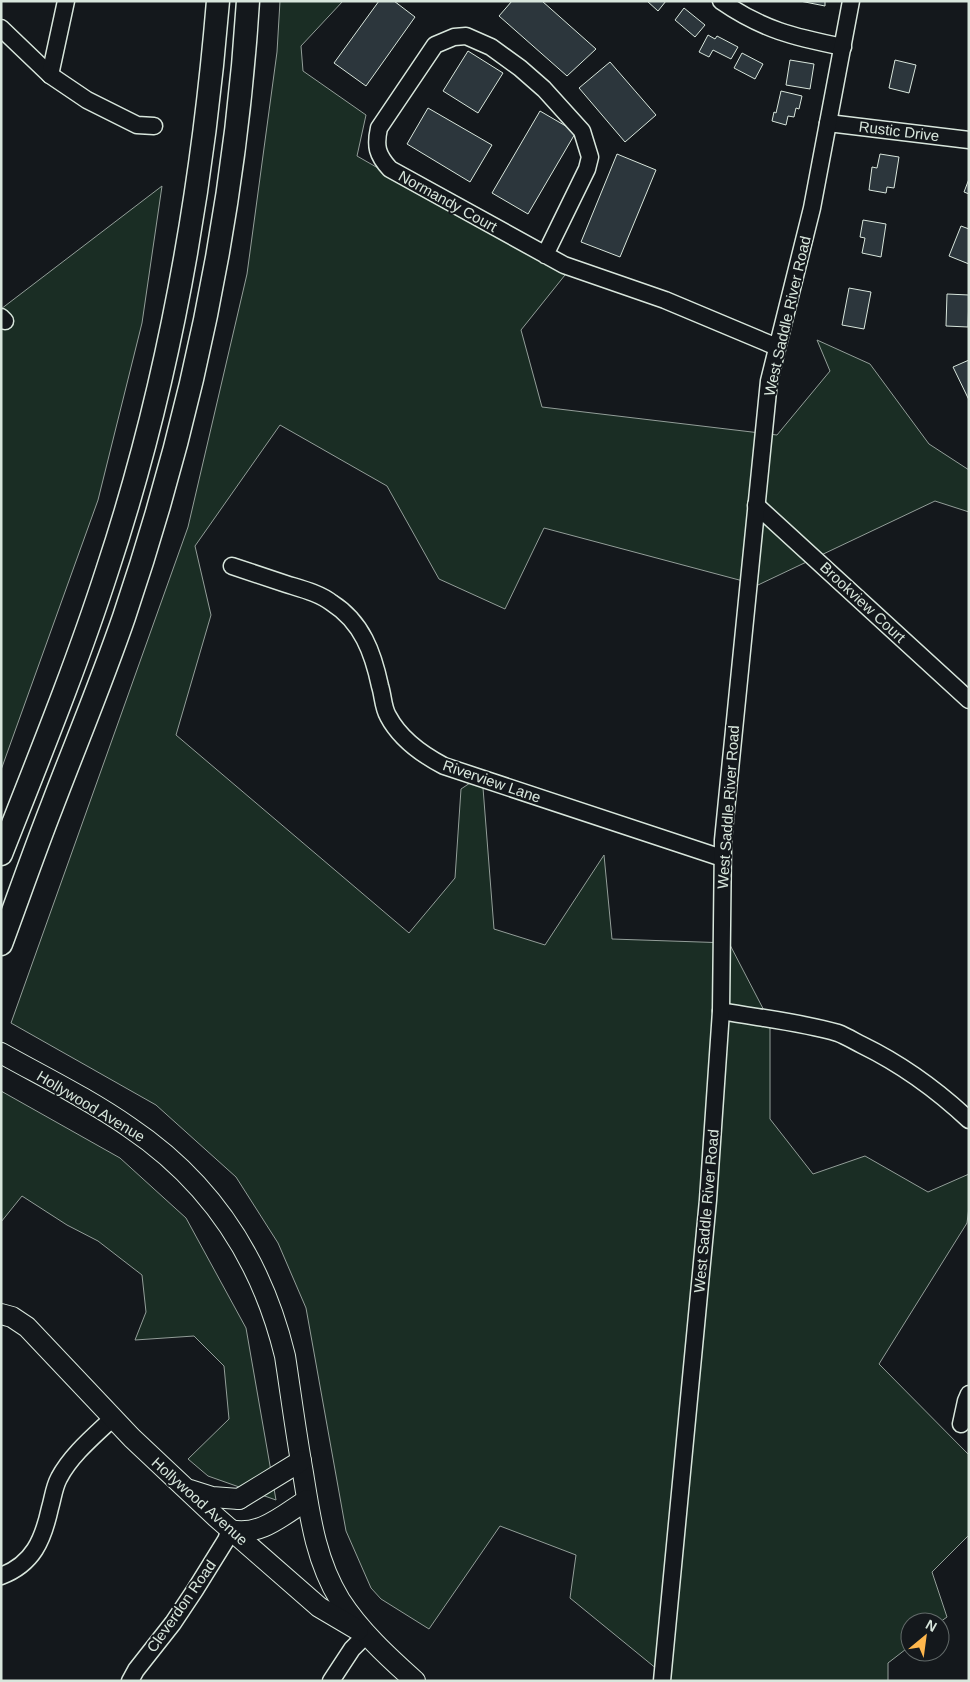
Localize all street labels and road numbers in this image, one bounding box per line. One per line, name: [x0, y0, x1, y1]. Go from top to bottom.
street label: Rustic Drive: [858, 118, 940, 144]
street label: Normandy Court: [396, 167, 501, 236]
street label: West Saddle River Road: [760, 234, 814, 398]
street label: Brookview Court: [817, 558, 910, 646]
street label: West Saddle River Road: [714, 725, 742, 889]
street label: Riverview Lane: [441, 756, 543, 806]
street label: Hollywood Avenue: [34, 1067, 148, 1145]
street label: West Saddle River Road: [690, 1129, 722, 1293]
street label: Hollywood Avenue: [149, 1453, 251, 1549]
street label: Cleverdon Road: [143, 1557, 219, 1655]

